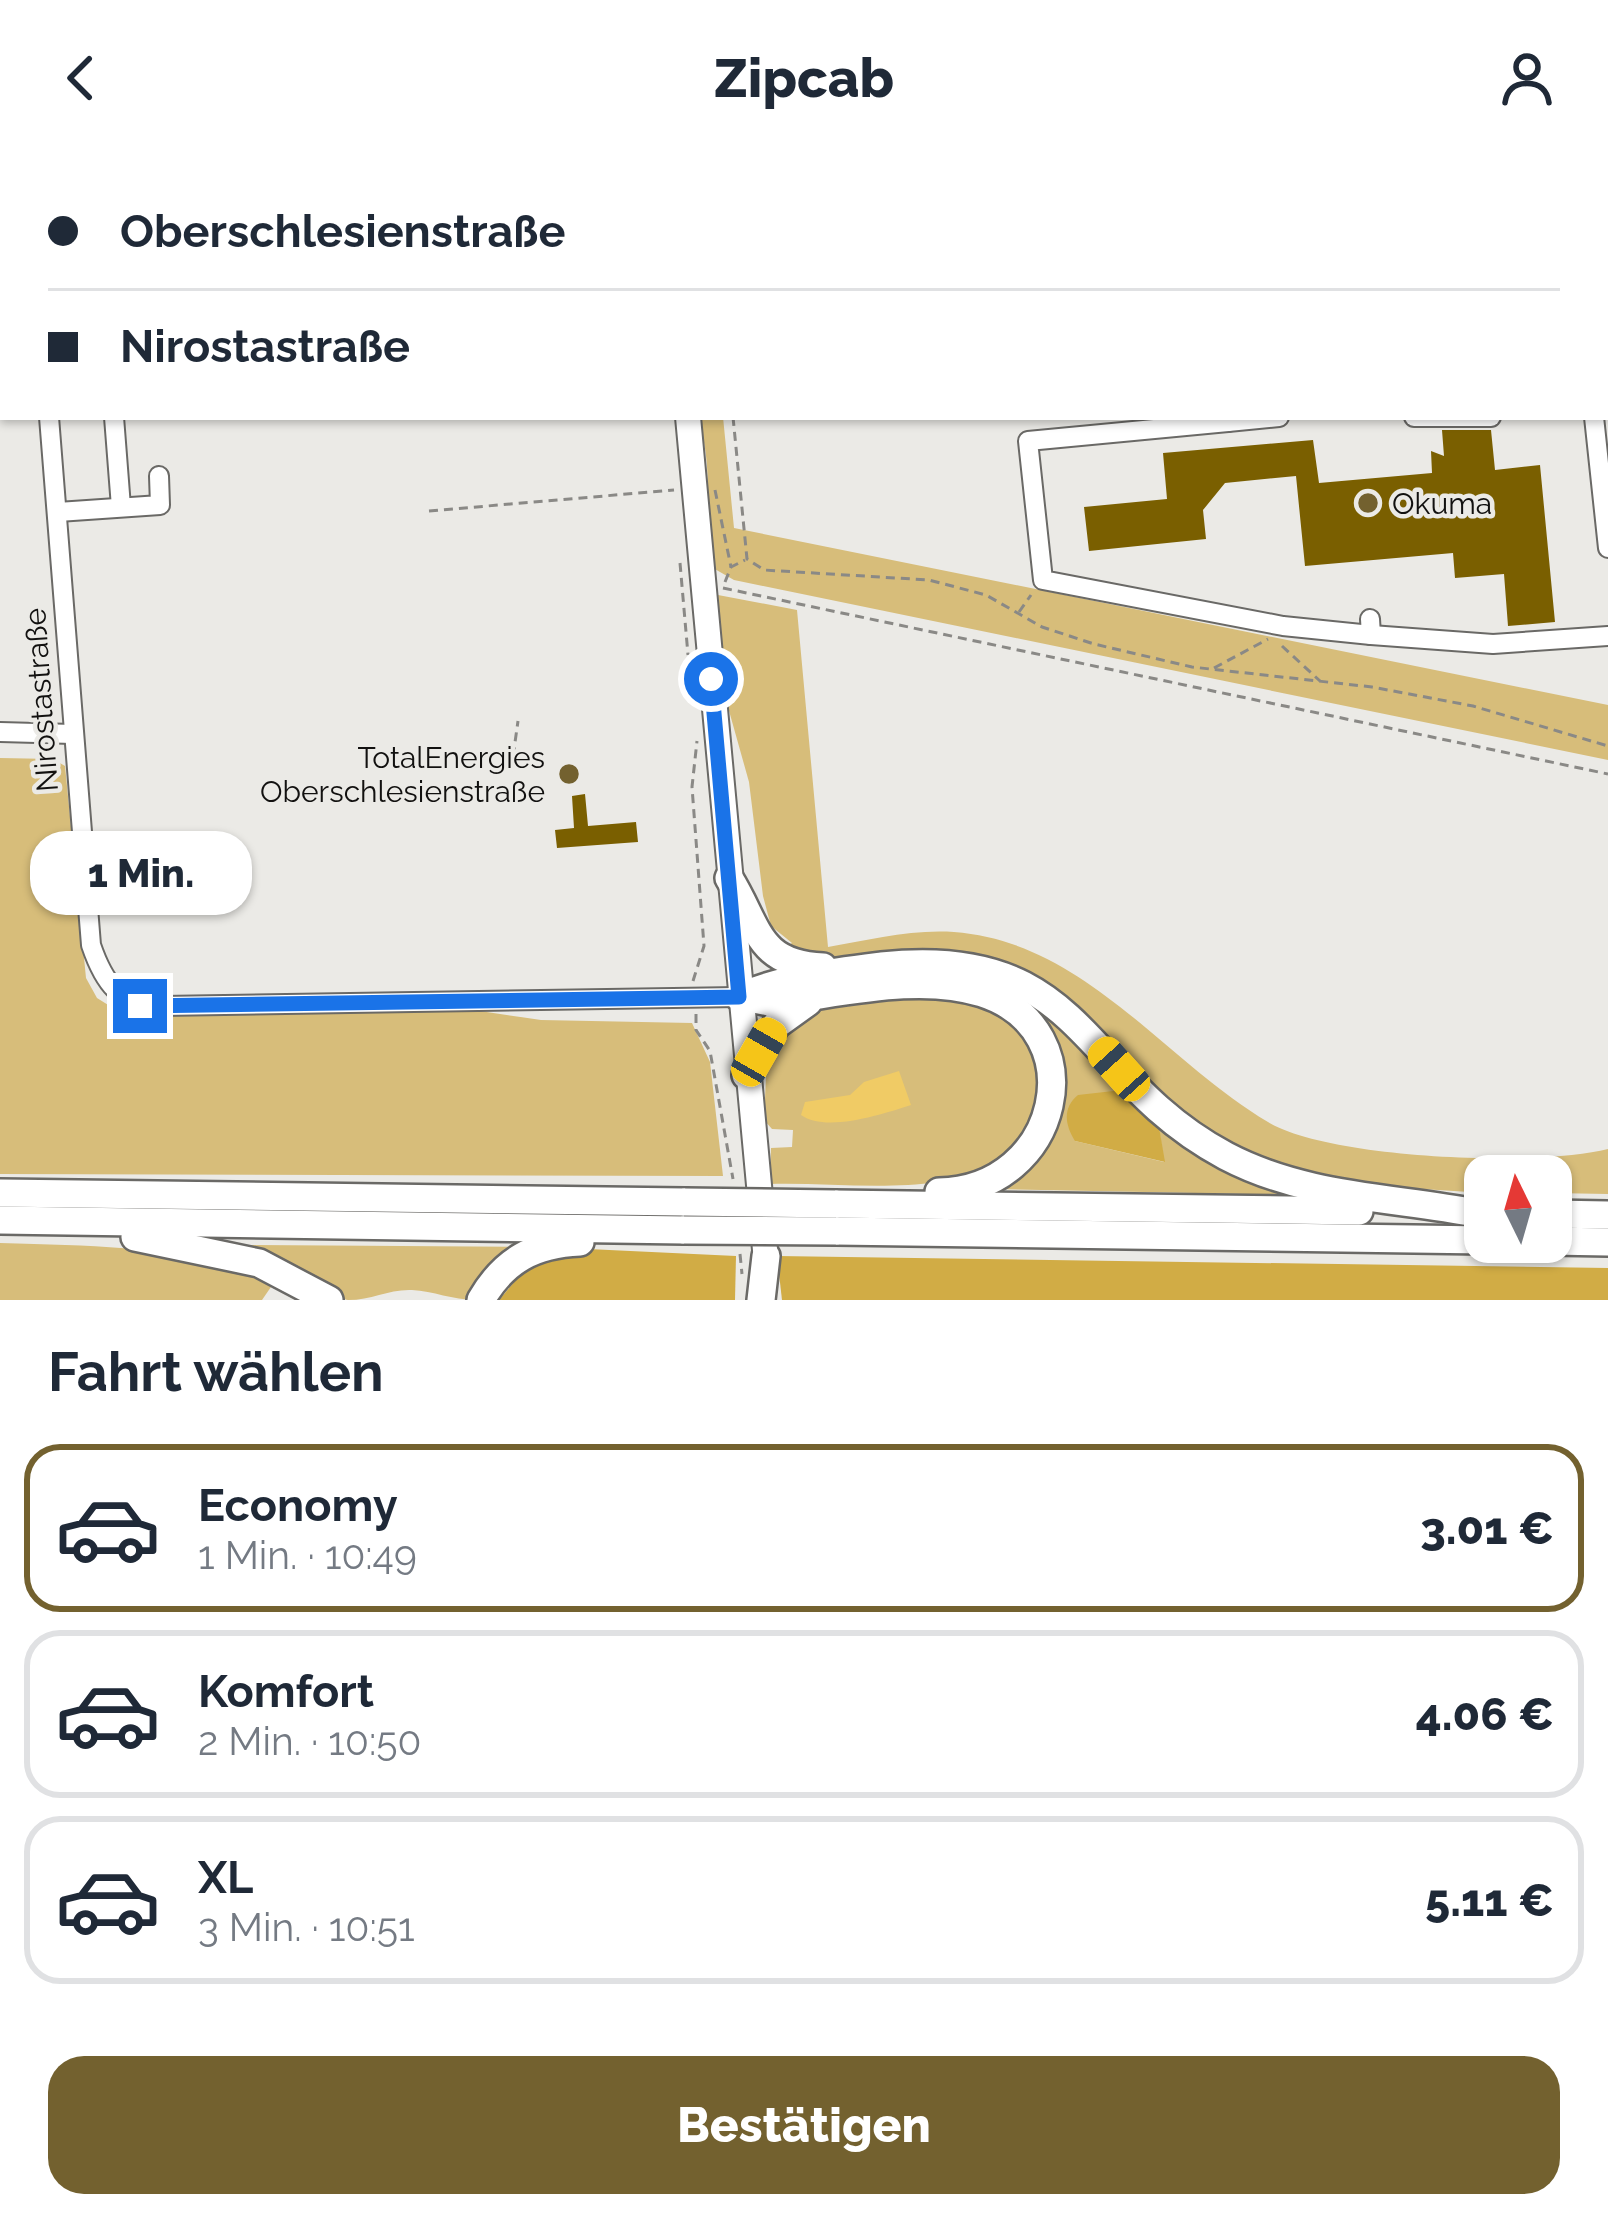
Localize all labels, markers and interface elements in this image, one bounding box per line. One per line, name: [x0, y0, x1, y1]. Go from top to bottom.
icon: back: [48, 45, 114, 111]
icon: person: [1494, 45, 1560, 111]
text: Zipcab: [714, 46, 894, 110]
text: Oberschlesienstraße: [120, 205, 565, 258]
text: Nirostastraße: [120, 320, 410, 373]
place label: Okuma: [1392, 486, 1492, 521]
marker: Okuma: [1355, 490, 1381, 516]
street label: Nirostastraße: [17, 607, 65, 793]
route start: [684, 652, 738, 706]
place label: TotalEnergies Oberschlesienstraße: [260, 740, 545, 809]
marker: TotalEnergies Oberschlesienstraße: [556, 761, 582, 787]
callout: 1 Min.: [29, 832, 251, 916]
text: 1 Min.: [88, 850, 194, 896]
route end: [113, 979, 167, 1033]
car: [725, 1012, 793, 1092]
car: [1082, 1030, 1156, 1108]
north arrow: [1464, 1155, 1572, 1263]
map controls: [1464, 1155, 1572, 1263]
text: Fahrt wählen: [48, 1340, 384, 1404]
icon: car: [54, 1474, 162, 1582]
text: Economy: [198, 1479, 398, 1532]
text: 3.01 €: [1420, 1502, 1554, 1555]
text: 1 Min. · 10:49: [198, 1532, 417, 1578]
icon: car: [54, 1660, 162, 1768]
text: Komfort: [198, 1665, 374, 1718]
text: 4.06 €: [1416, 1688, 1554, 1741]
text: 2 Min. · 10:50: [198, 1718, 421, 1764]
icon: car: [54, 1846, 162, 1954]
text: XL: [198, 1851, 253, 1904]
text: 5.11 €: [1425, 1874, 1554, 1927]
text: 3 Min. · 10:51: [198, 1904, 415, 1950]
button: Bestätigen: [48, 2056, 1560, 2194]

